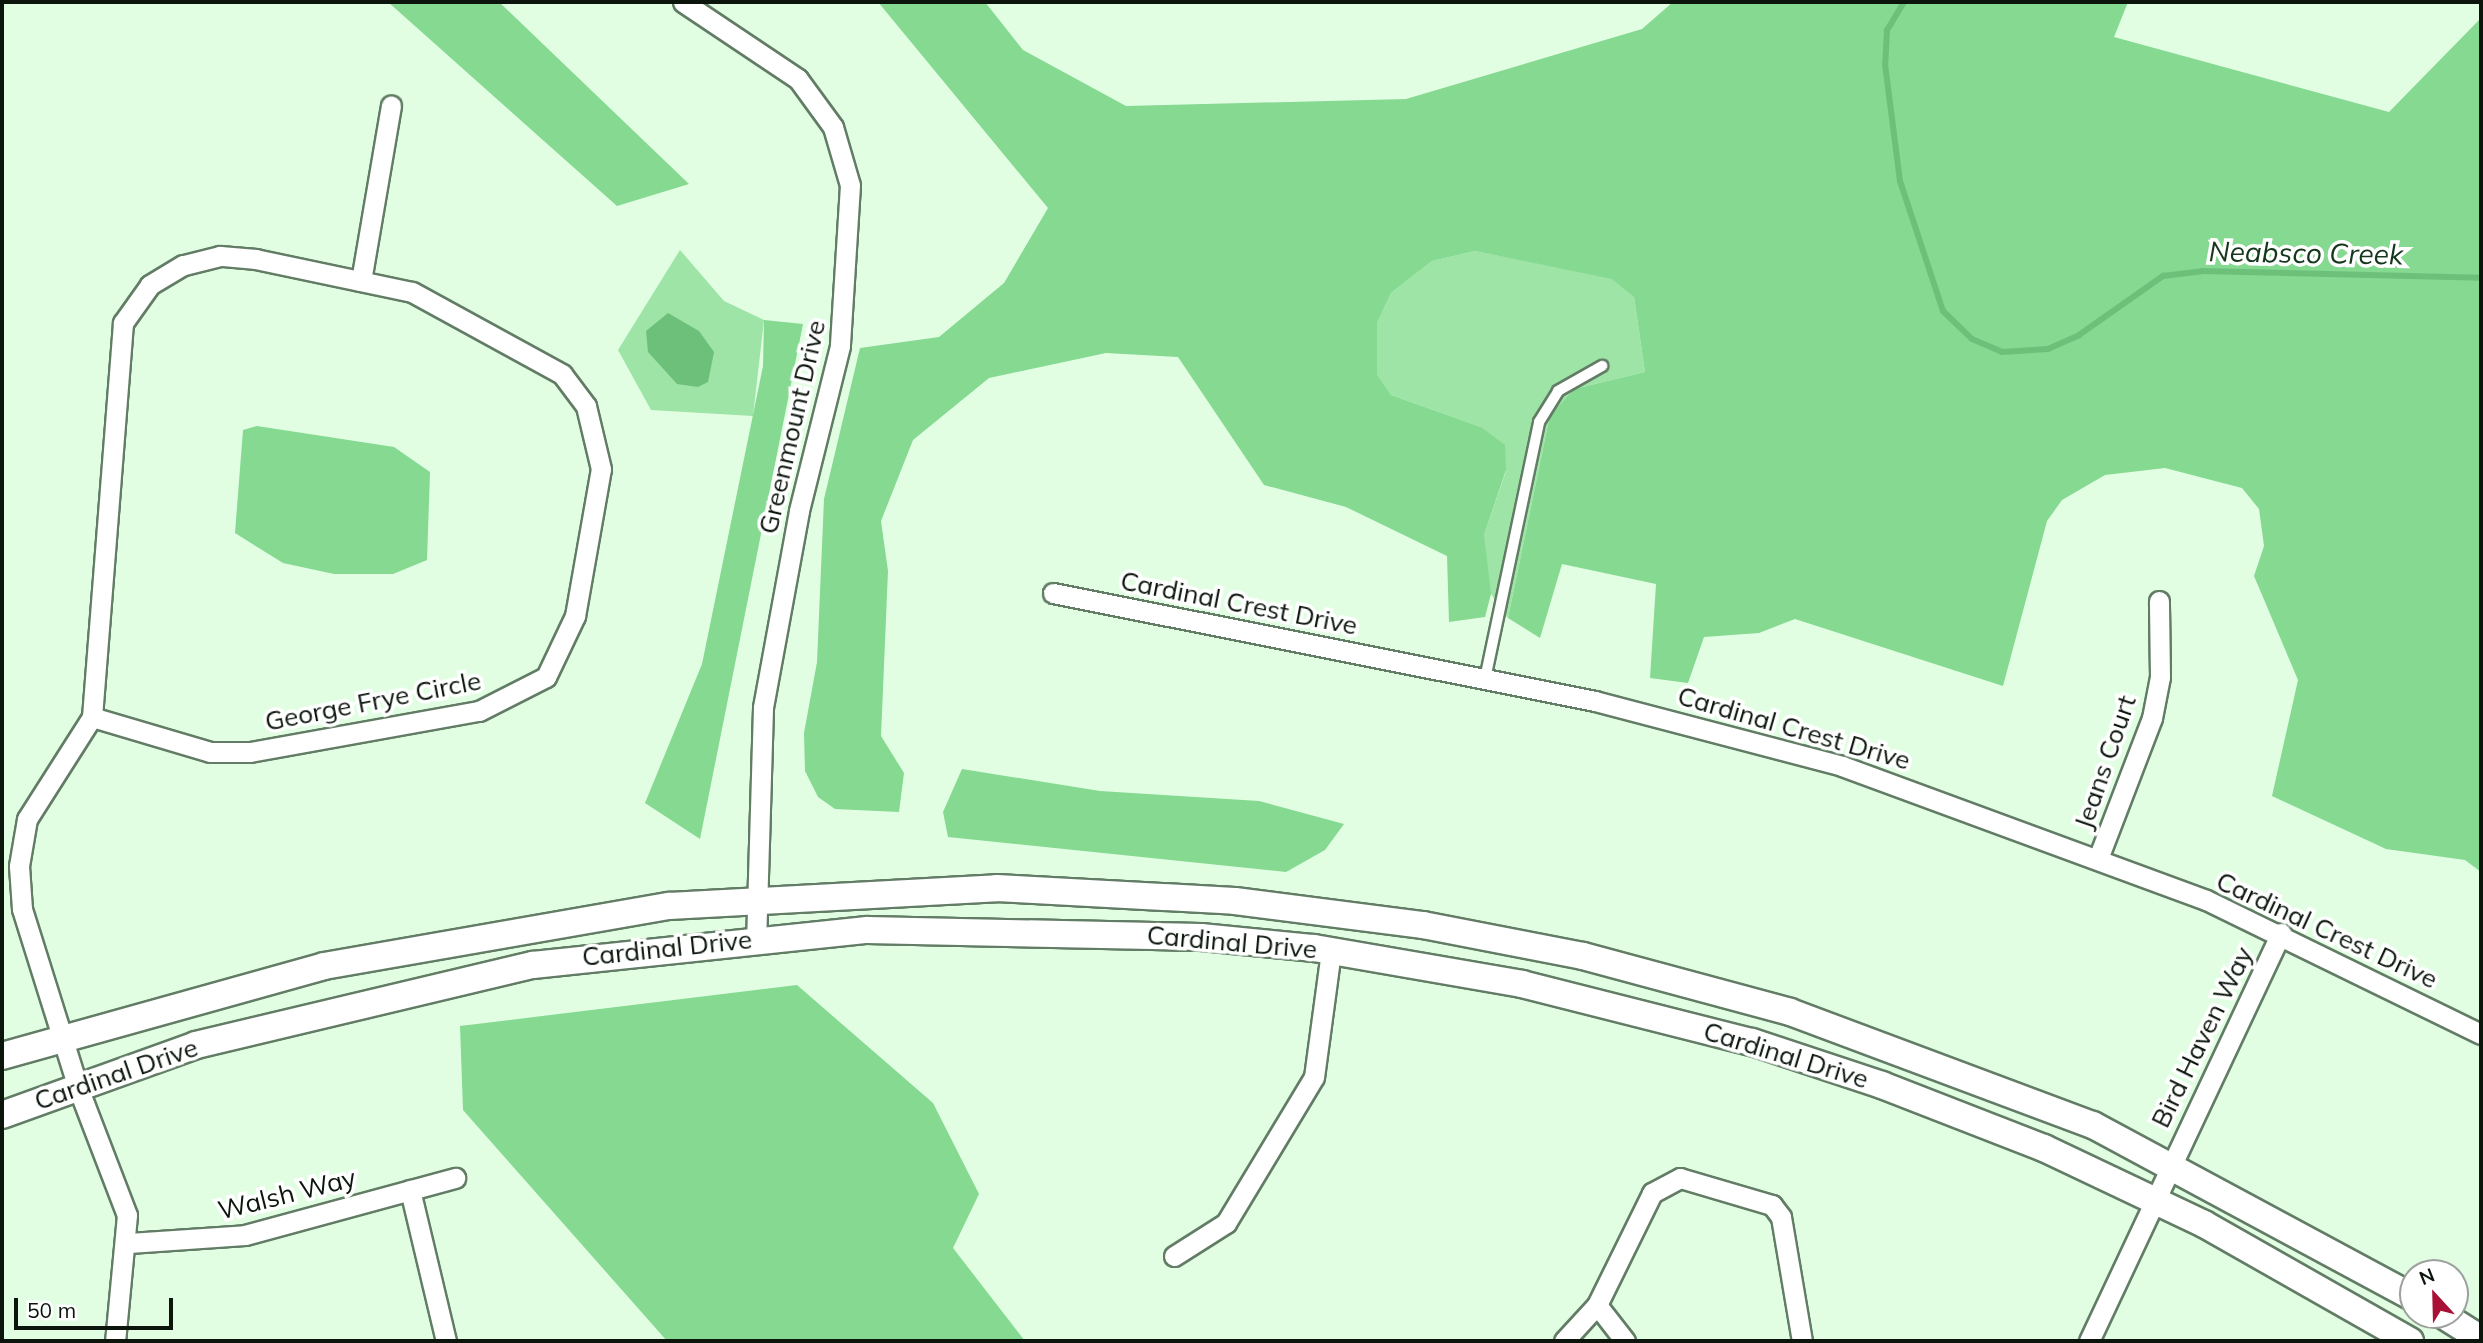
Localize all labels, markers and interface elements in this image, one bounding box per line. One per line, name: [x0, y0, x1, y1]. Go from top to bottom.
water label: Neabsco Creek: [2208, 235, 2404, 271]
street label: Greenmount Drive: [752, 317, 832, 537]
street label: Cardinal Crest Drive: [1118, 565, 1360, 641]
street label: George Frye Circle: [262, 665, 484, 737]
street label: Cardinal Crest Drive: [1674, 680, 1914, 776]
street label: Jeans Court: [2068, 691, 2142, 833]
street label: Cardinal Crest Drive: [2211, 865, 2443, 995]
street label: Cardinal Drive: [1146, 919, 1318, 965]
street label: Cardinal Drive: [581, 924, 753, 972]
street label: Bird Haven Way: [2145, 941, 2259, 1133]
street label: Cardinal Drive: [1700, 1015, 1872, 1095]
street label: Cardinal Drive: [30, 1031, 202, 1117]
street label: Walsh Way: [215, 1162, 359, 1226]
north arrow: [2399, 1259, 2469, 1329]
text: N: [2416, 1263, 2438, 1290]
scale bar: [18, 1284, 177, 1328]
text: 50 m: [27, 1297, 76, 1323]

